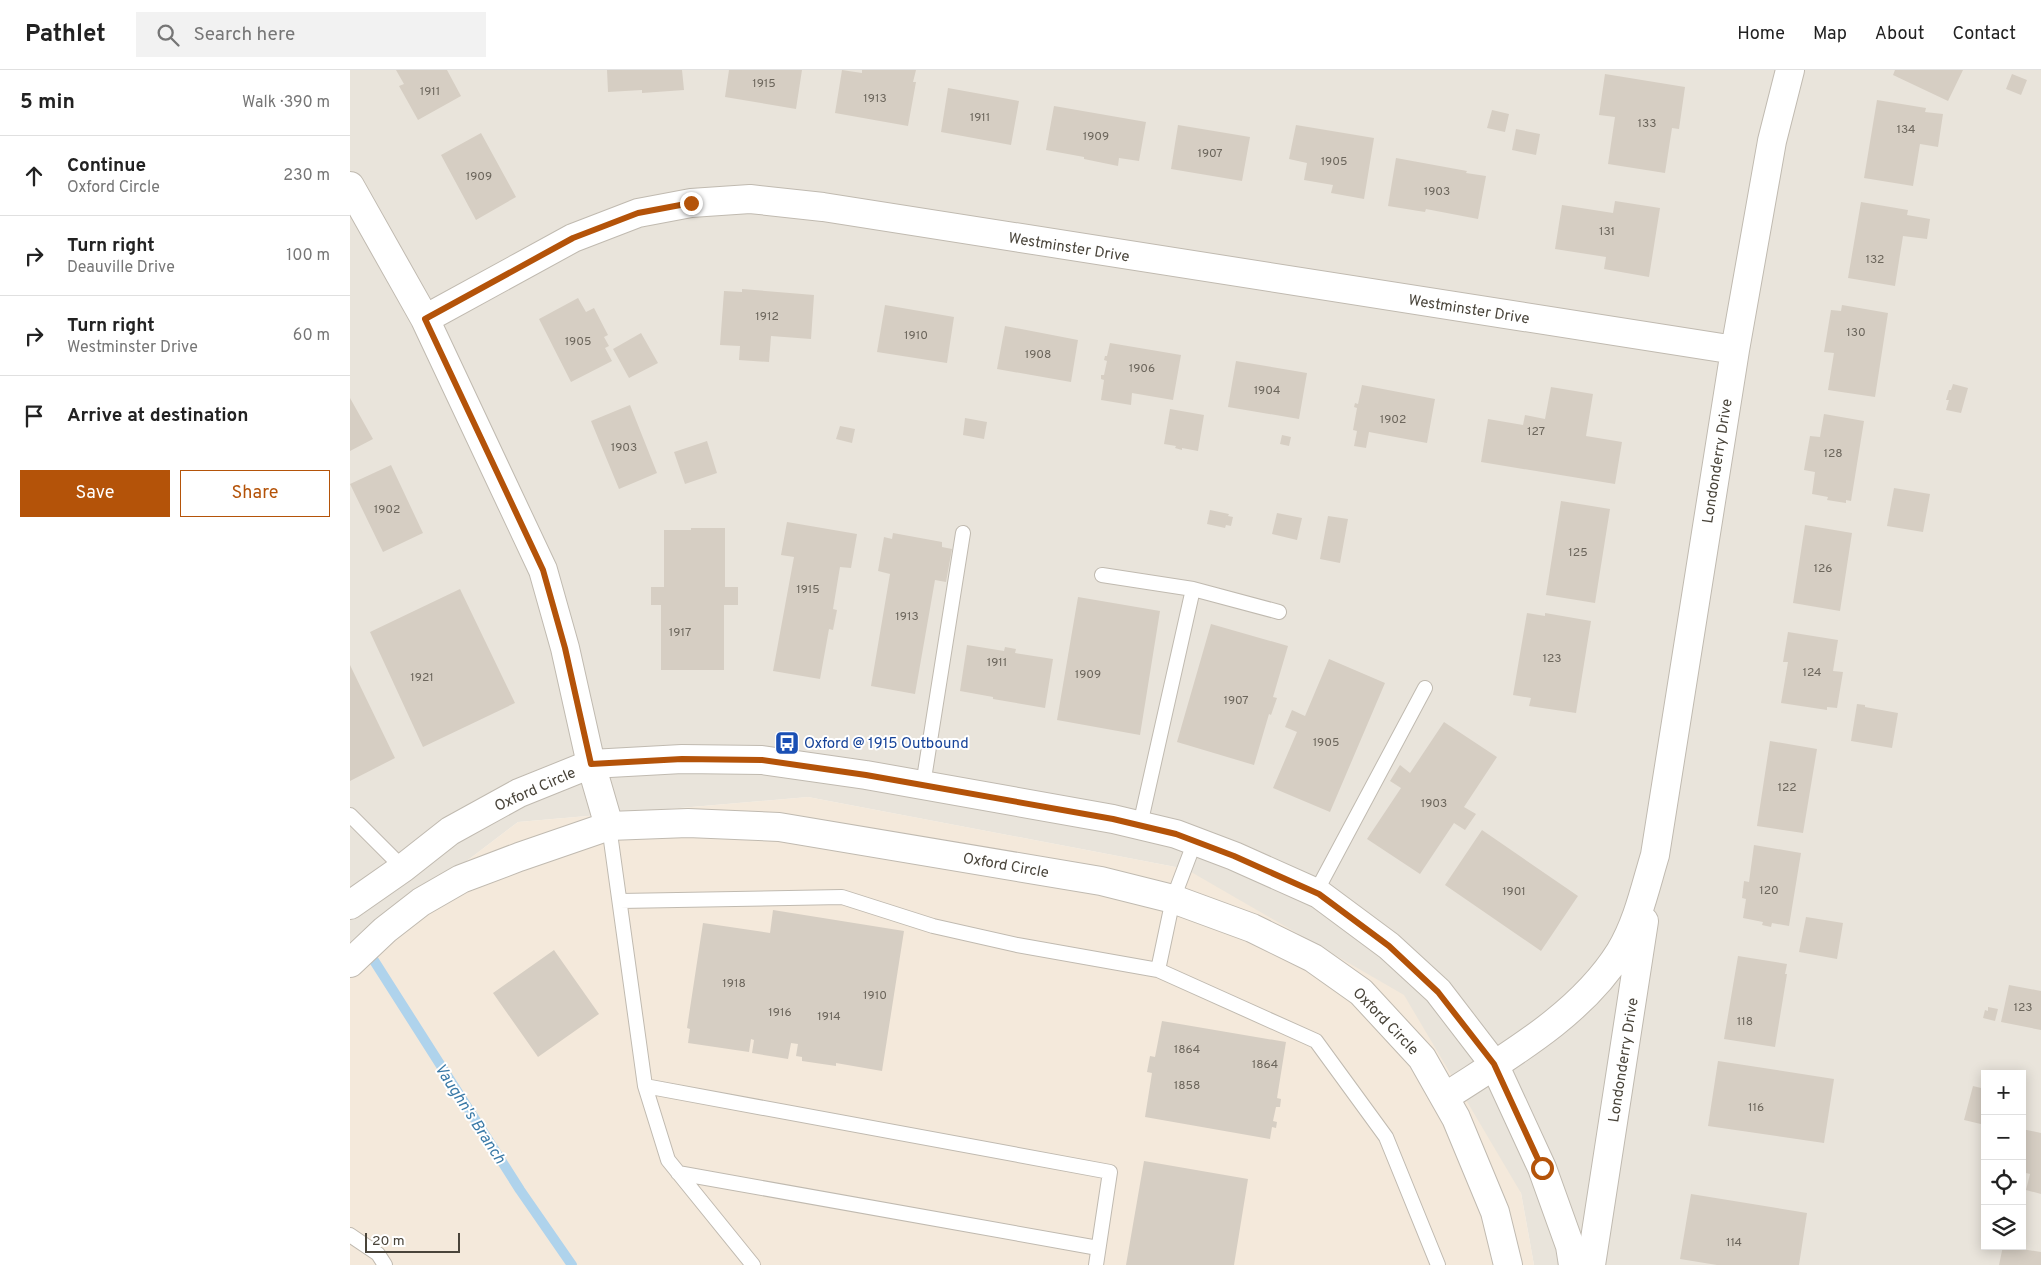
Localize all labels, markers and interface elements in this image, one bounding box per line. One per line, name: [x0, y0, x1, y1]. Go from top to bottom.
search box: [136, 12, 486, 57]
text: Pathlet: [25, 20, 106, 50]
icon: search: [154, 21, 182, 49]
text: Search here: [194, 23, 295, 47]
text: Home: [1737, 23, 1785, 46]
text: Map: [1813, 23, 1847, 46]
text: About: [1875, 23, 1924, 46]
text: Contact: [1952, 23, 2016, 46]
house number: 1915: [752, 76, 776, 92]
house number: 1911: [420, 84, 440, 100]
text: 5 min: [20, 89, 75, 116]
house number: 1913: [863, 91, 887, 107]
text: Walk · 390 m: [242, 93, 330, 113]
house number: 1911: [970, 110, 990, 126]
house number: 133: [1638, 116, 1656, 132]
house number: 134: [1896, 122, 1916, 138]
house number: 1909: [1083, 129, 1109, 145]
house number: 1907: [1197, 146, 1223, 162]
text: Continue: [67, 154, 146, 178]
house number: 1905: [1321, 154, 1347, 170]
icon: ahead: [20, 162, 48, 190]
text: 230 m: [283, 166, 330, 186]
house number: 1909: [466, 169, 492, 185]
text: Oxford Circle: [67, 178, 160, 198]
house number: 1903: [1424, 184, 1450, 200]
route end: [680, 192, 703, 215]
house number: 131: [1599, 224, 1615, 240]
street label: Westminster Drive: [1007, 230, 1131, 267]
text: Turn right: [67, 234, 155, 258]
icon: right: [20, 242, 48, 270]
text: 100 m: [286, 246, 330, 266]
house number: 132: [1866, 252, 1884, 268]
text: Deauville Drive: [67, 258, 175, 278]
street label: Westminster Drive: [1407, 292, 1531, 329]
house number: 1912: [755, 309, 779, 325]
text: Turn right: [67, 314, 155, 338]
icon: right: [20, 322, 48, 350]
house number: 130: [1846, 325, 1866, 341]
text: 60 m: [293, 326, 330, 346]
house number: 1910: [904, 328, 928, 344]
house number: 1905: [565, 334, 591, 350]
text: Westminster Drive: [67, 338, 198, 358]
house number: 1908: [1025, 347, 1051, 363]
house number: 1906: [1129, 361, 1155, 377]
house number: 1904: [1254, 383, 1280, 399]
street label: Londonderry Drive: [1699, 397, 1738, 525]
icon: arrive: [20, 402, 48, 430]
text: Arrive at destination: [67, 404, 248, 428]
house number: 1902: [1380, 412, 1406, 428]
house number: 127: [1527, 424, 1545, 440]
house number: 1903: [611, 440, 637, 456]
house number: 128: [1823, 446, 1843, 462]
button: Save: [20, 470, 170, 517]
button: Share: [180, 470, 330, 517]
house number: 1902: [374, 502, 400, 518]
house number: 125: [1568, 545, 1588, 561]
house number: 126: [1814, 561, 1832, 577]
house number: 1915: [796, 582, 820, 598]
house number: 1913: [895, 609, 919, 625]
house number: 1917: [669, 625, 691, 641]
house number: 123: [1542, 651, 1562, 667]
house number: 1911: [987, 655, 1007, 671]
house number: 124: [1802, 665, 1822, 681]
house number: 1909: [1075, 667, 1101, 683]
house number: 1921: [410, 670, 434, 686]
house number: 1907: [1223, 693, 1249, 709]
bus stop icon: Oxford @ 1915 Outbound: [774, 730, 800, 756]
place label: Oxford @ 1915 Outbound: [804, 735, 969, 754]
house number: 1905: [1313, 735, 1339, 751]
street label: Oxford Circle: [492, 764, 579, 817]
house number: 122: [1777, 780, 1797, 796]
house number: 1903: [1421, 796, 1447, 812]
street label: Oxford Circle: [961, 850, 1050, 883]
house number: 120: [1759, 883, 1779, 899]
house number: 1901: [1502, 884, 1526, 900]
house number: 1918: [722, 976, 746, 992]
street label: Oxford Circle: [1348, 984, 1422, 1060]
house number: 1910: [863, 988, 887, 1004]
street label: Londonderry Drive: [1605, 996, 1644, 1124]
house number: 123: [2013, 1000, 2033, 1016]
house number: 1916: [768, 1005, 792, 1021]
house number: 1914: [817, 1009, 841, 1025]
house number: 118: [1737, 1014, 1753, 1030]
house number: 1864: [1174, 1042, 1200, 1058]
house number: 1864: [1252, 1057, 1278, 1073]
water label: Vaughn's Branch: [429, 1060, 509, 1168]
map controls: [1981, 1070, 2026, 1250]
button: +: [1981, 1070, 2026, 1115]
house number: 1858: [1174, 1078, 1200, 1094]
house number: 116: [1748, 1100, 1764, 1116]
button: −: [1981, 1115, 2026, 1160]
route start: [1531, 1157, 1554, 1180]
button: locate: [1981, 1160, 2026, 1205]
button: layers: [1981, 1205, 2026, 1250]
scale bar: [365, 1230, 460, 1253]
text: 20 m: [372, 1233, 405, 1250]
house number: 114: [1726, 1235, 1742, 1251]

